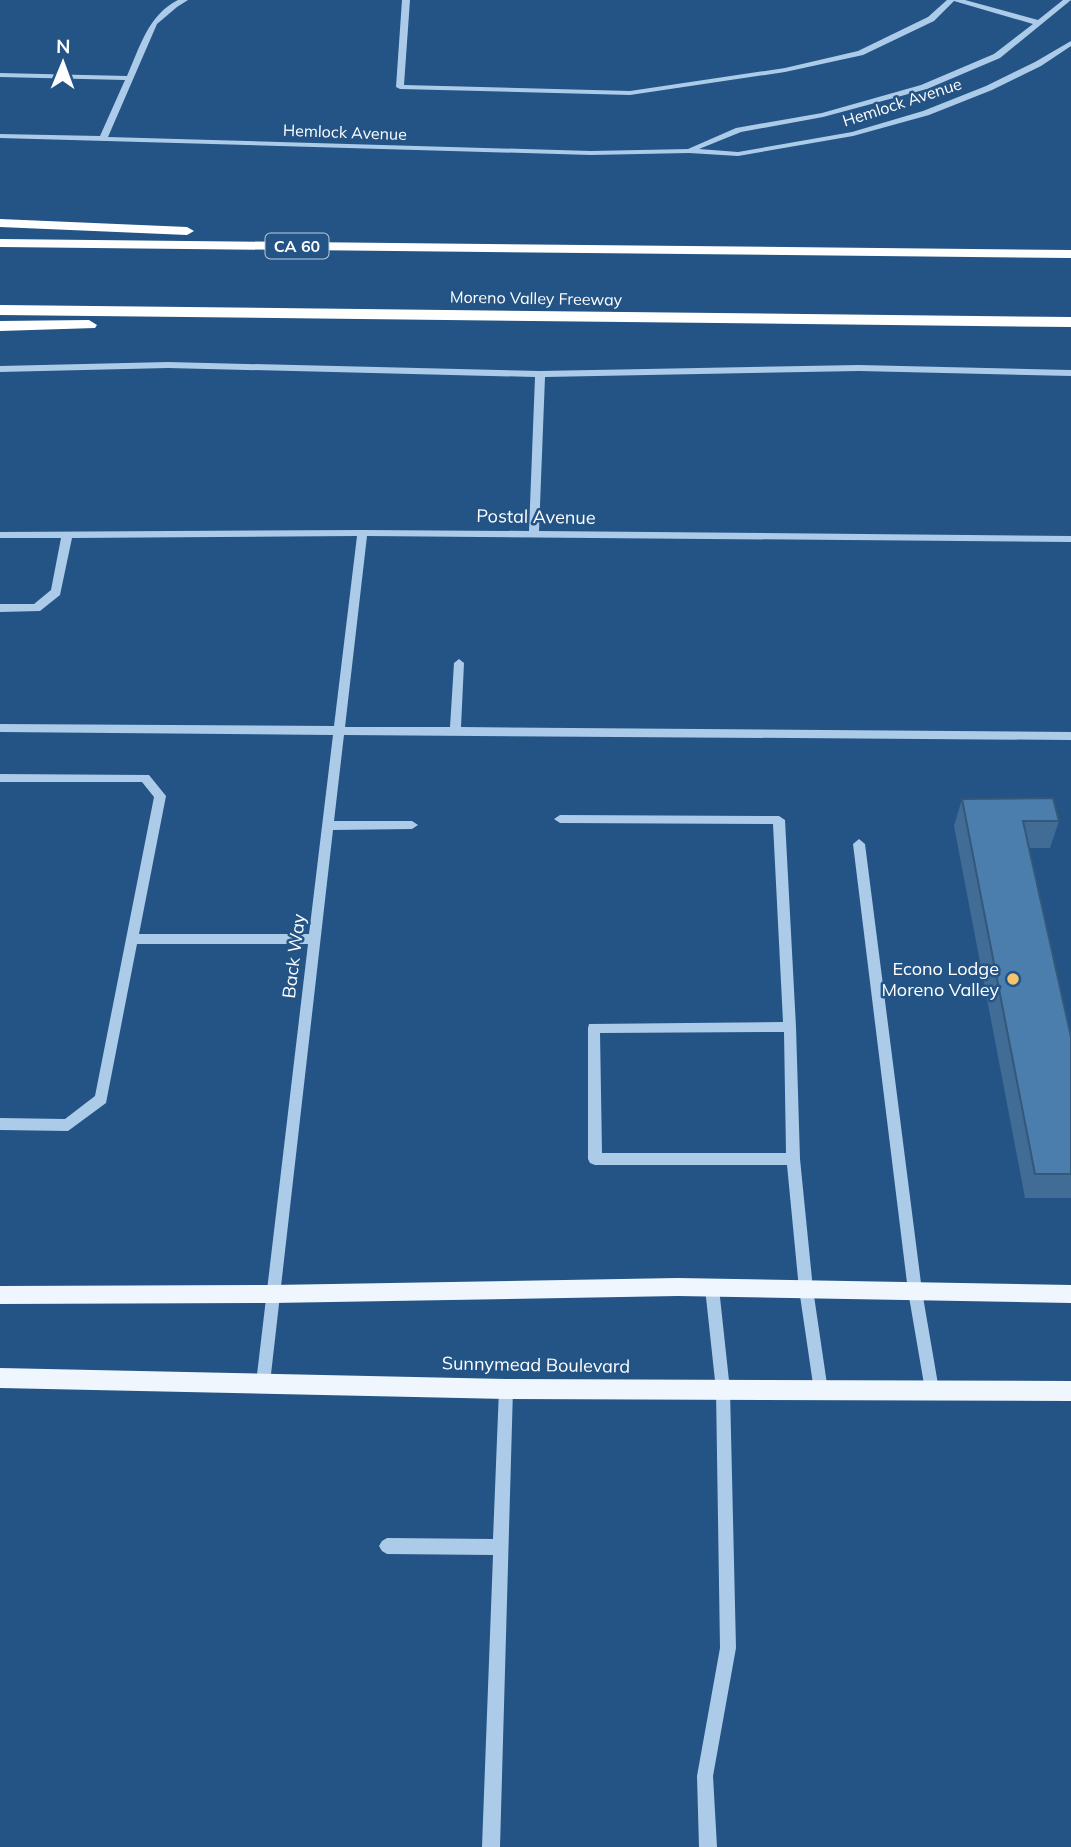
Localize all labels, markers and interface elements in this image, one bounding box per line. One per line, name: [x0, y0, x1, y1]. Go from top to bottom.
north arrow: [28, 28, 98, 98]
text: N: [56, 34, 71, 58]
street label: Hemlock Avenue: [840, 73, 964, 131]
street label: Hemlock Avenue: [283, 120, 407, 144]
road number: CA 60: [266, 234, 328, 258]
street label: Moreno Valley Freeway: [450, 286, 623, 310]
street label: Postal Avenue: [476, 504, 596, 529]
street label: Back Way: [277, 912, 310, 1000]
place label: Econo Lodge Moreno Valley: [881, 957, 999, 1001]
marker: Econo Lodge Moreno Valley: [1005, 971, 1021, 987]
street label: Sunnymead Boulevard: [442, 1351, 630, 1378]

